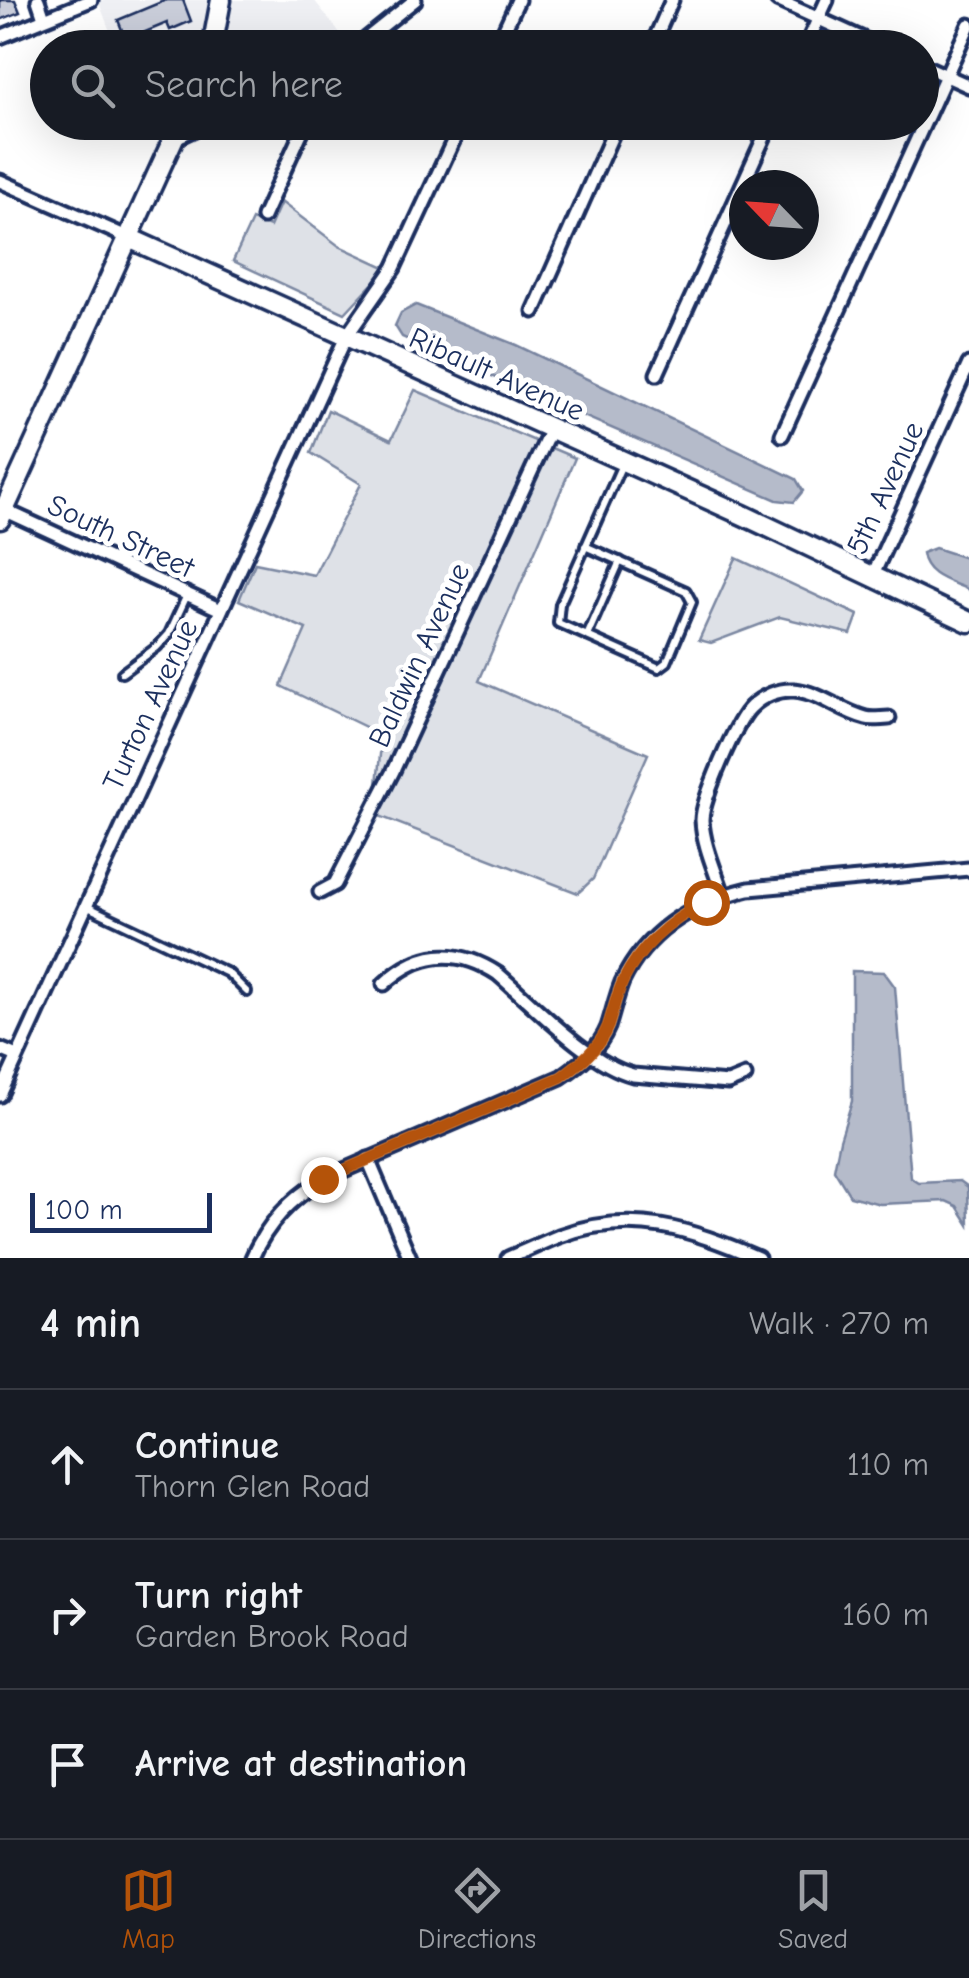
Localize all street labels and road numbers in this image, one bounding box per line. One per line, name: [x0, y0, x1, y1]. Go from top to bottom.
street label: Ribault Avenue: [404, 320, 590, 429]
street label: 5th Avenue: [840, 416, 931, 560]
street label: South Street: [42, 487, 201, 586]
street label: Baldwin Avenue: [361, 558, 477, 753]
street label: Turton Avenue: [96, 614, 205, 796]

